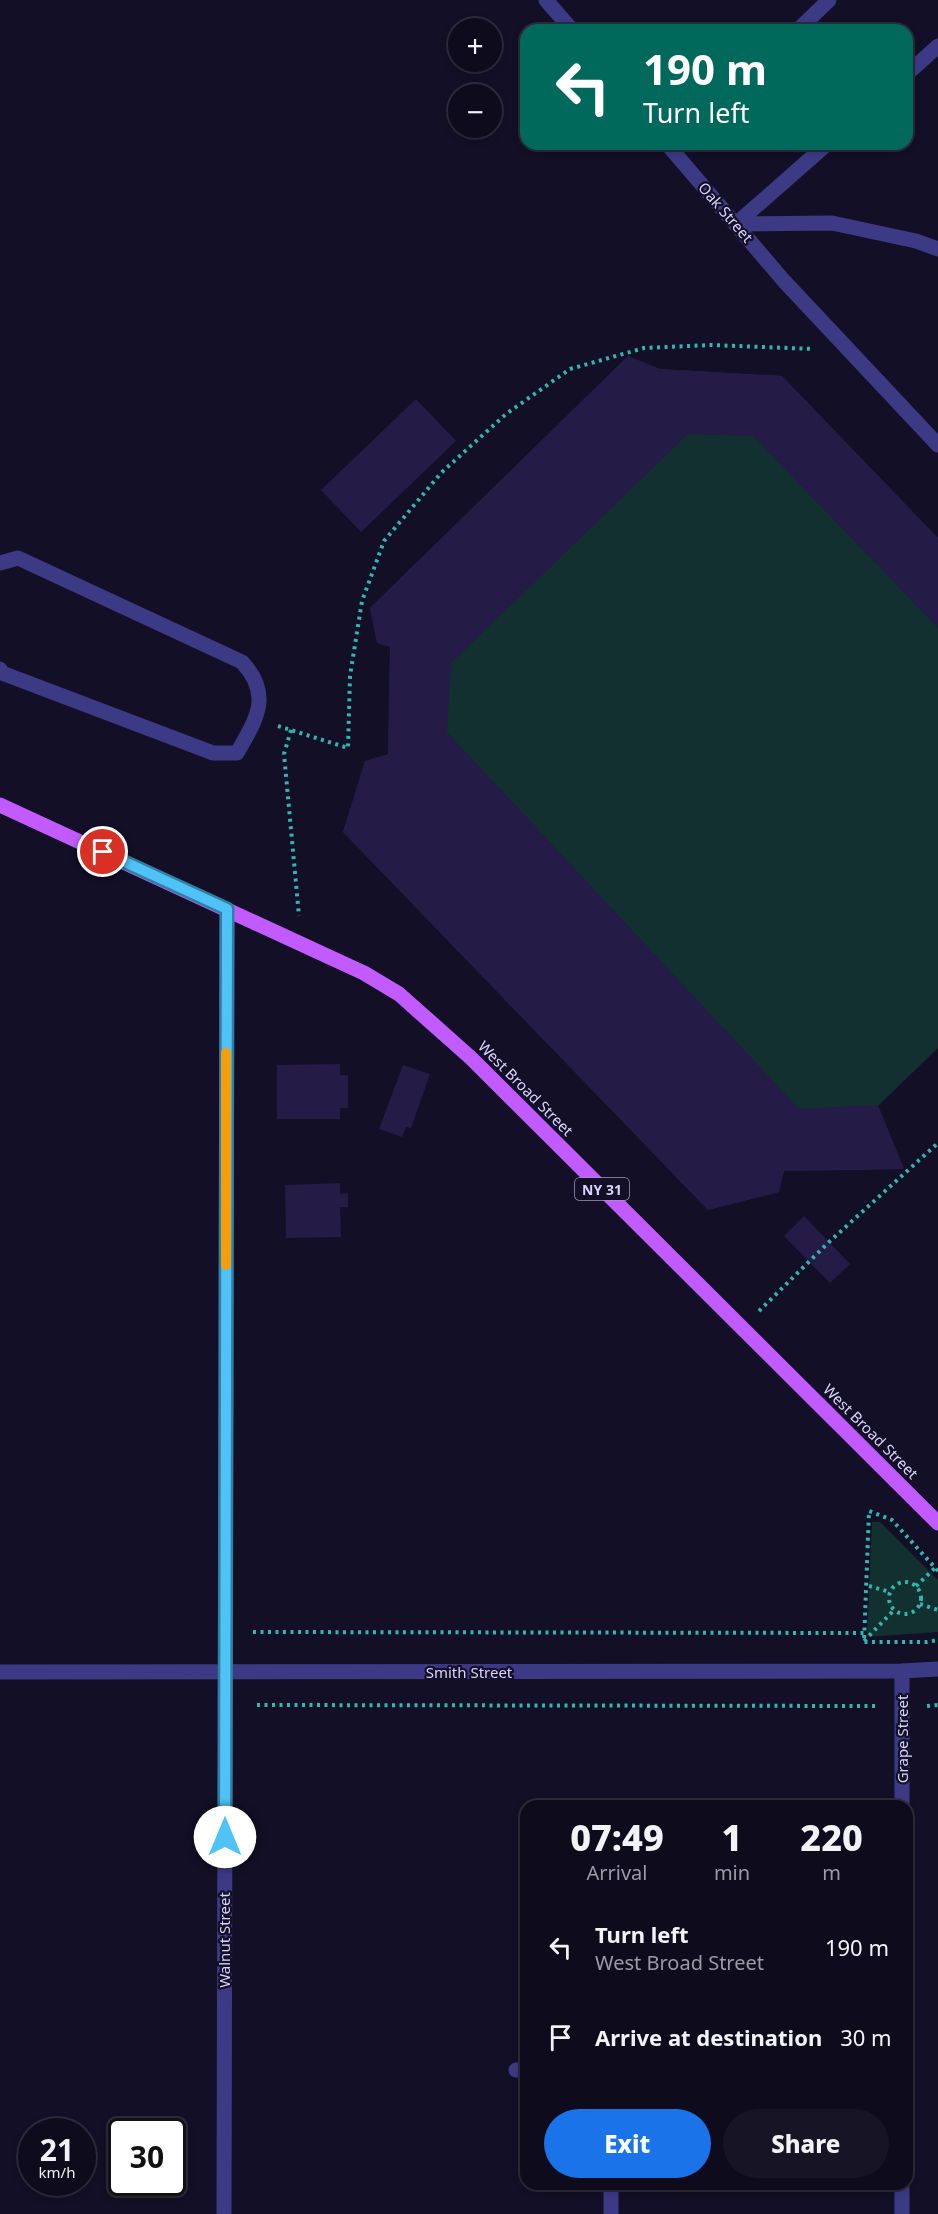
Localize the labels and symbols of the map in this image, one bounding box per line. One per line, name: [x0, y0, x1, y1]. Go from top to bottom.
street label: Oak Street: [694, 178, 758, 247]
pin: [77, 826, 128, 877]
street label: West Broad Street: [474, 1036, 578, 1140]
road number: NY 31: [575, 1178, 629, 1200]
street label: West Broad Street: [819, 1379, 923, 1483]
street label: Smith Street: [426, 1662, 513, 1682]
street label: Grape Street: [892, 1694, 912, 1783]
position arrow: [193, 1805, 257, 1869]
street label: Walnut Street: [214, 1892, 234, 1988]
speed limit sign: 30: [108, 2118, 186, 2196]

